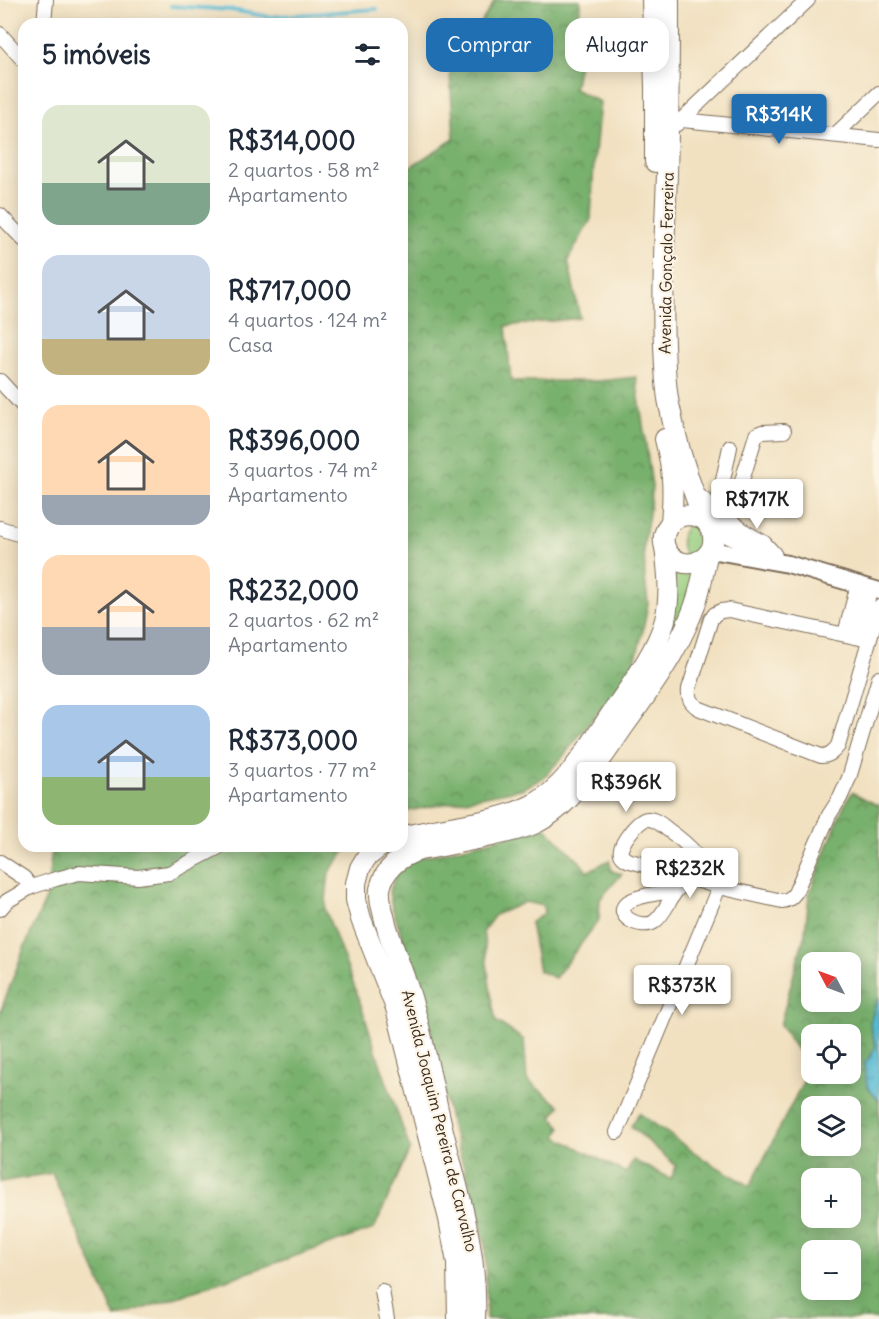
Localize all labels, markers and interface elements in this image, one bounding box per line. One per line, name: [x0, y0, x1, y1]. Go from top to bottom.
chip: Comprar: [426, 18, 553, 72]
chip: Alugar: [565, 18, 669, 72]
text: 5 imóveis: [42, 38, 151, 71]
icon: filters: [351, 38, 384, 71]
pin: R$314K: [730, 94, 828, 145]
text: R$314K: [746, 101, 812, 126]
text: R$314,000: [228, 124, 356, 157]
icon: home: [90, 129, 162, 201]
text: 2 quartos · 58 m²: [228, 157, 380, 182]
street label: Avenida Gonçalo Ferreira: [654, 172, 678, 354]
text: Apartamento: [228, 182, 348, 207]
text: R$717,000: [228, 274, 352, 307]
icon: home: [90, 279, 162, 351]
text: 4 quartos · 124 m²: [228, 307, 388, 332]
text: Casa: [228, 332, 273, 357]
text: R$396,000: [228, 424, 360, 457]
icon: home: [90, 429, 162, 501]
text: 3 quartos · 74 m²: [228, 457, 378, 482]
pin: R$717K: [708, 479, 806, 530]
text: Apartamento: [228, 482, 348, 507]
text: R$717K: [725, 486, 789, 511]
text: R$232,000: [228, 574, 359, 607]
icon: home: [90, 579, 162, 651]
text: 2 quartos · 62 m²: [228, 607, 379, 632]
text: Apartamento: [228, 632, 348, 657]
text: R$373,000: [228, 724, 358, 757]
icon: home: [90, 729, 162, 801]
text: 3 quartos · 77 m²: [228, 757, 377, 782]
pin: R$396K: [577, 762, 675, 813]
text: R$396K: [591, 769, 661, 794]
text: Apartamento: [228, 782, 348, 807]
pin: R$232K: [641, 848, 739, 899]
text: R$232K: [655, 855, 725, 880]
north arrow: [801, 952, 861, 1012]
map controls: [801, 952, 861, 1300]
pin: R$373K: [633, 965, 731, 1016]
text: R$373K: [648, 972, 716, 997]
street label: Avenida Joaquim Pereira de Carvalho: [398, 988, 482, 1254]
button: locate: [801, 1024, 861, 1084]
button: layers: [801, 1096, 861, 1156]
button: +: [801, 1168, 861, 1228]
button: −: [801, 1240, 861, 1300]

